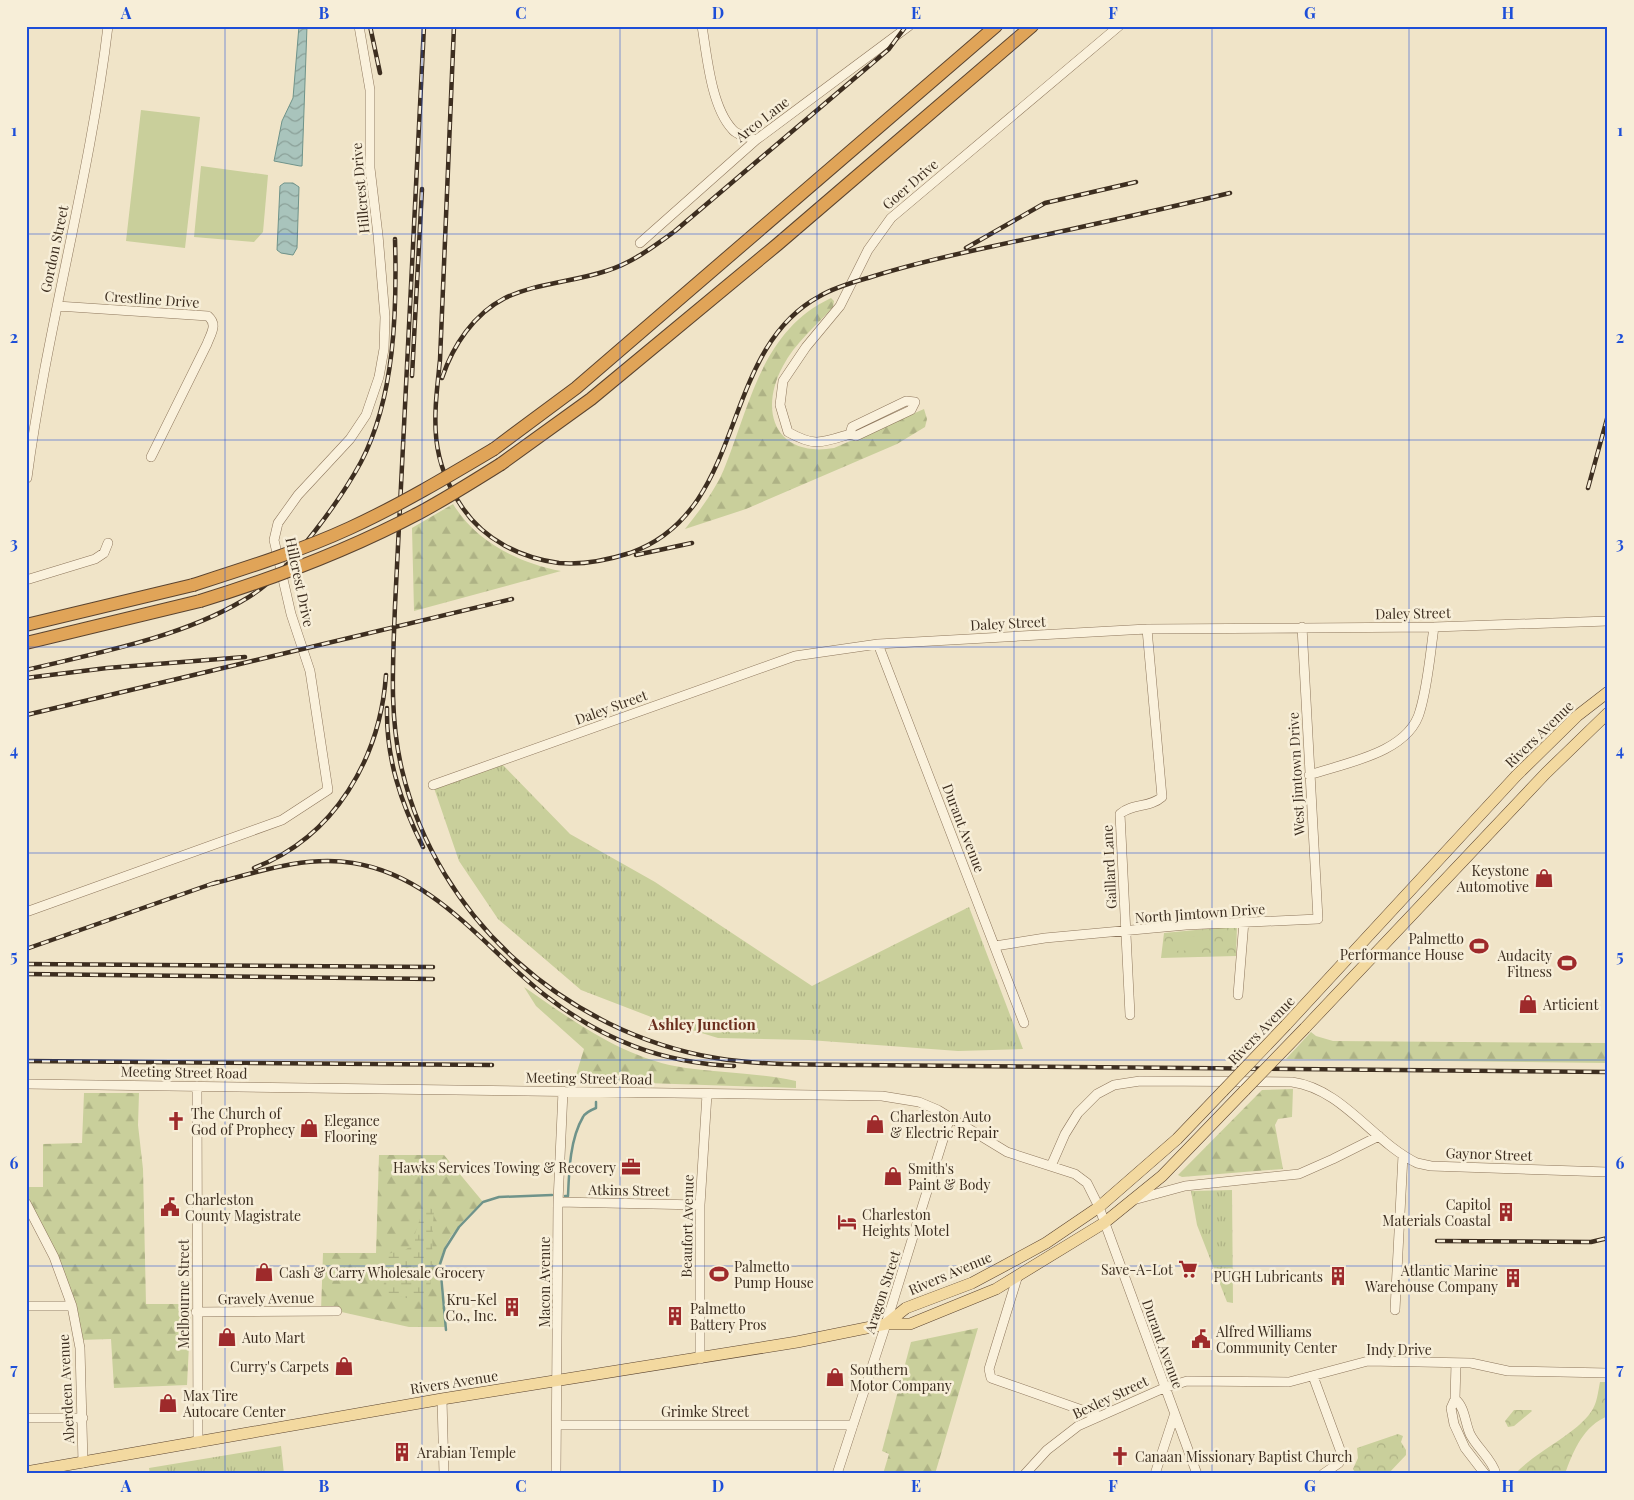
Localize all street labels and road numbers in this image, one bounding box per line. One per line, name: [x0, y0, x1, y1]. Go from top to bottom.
street label: Arco Lane: [730, 92, 793, 147]
street label: Hillcrest Drive: [347, 142, 373, 234]
street label: Goer Drive: [878, 154, 942, 214]
street label: Gordon Street: [35, 203, 73, 294]
street label: Crestline Drive: [104, 286, 200, 312]
street label: Hillcrest Drive: [281, 535, 319, 629]
street label: Daley Street: [1375, 603, 1452, 623]
street label: Daley Street: [970, 611, 1047, 634]
street label: Daley Street: [572, 685, 651, 729]
street label: Rivers Avenue: [1501, 696, 1577, 772]
street label: West Jimtown Drive: [1283, 712, 1309, 837]
street label: Durant Avenue: [938, 781, 990, 875]
street label: Gaillard Lane: [1097, 825, 1121, 909]
street label: North Jimtown Drive: [1134, 899, 1266, 927]
street label: Rivers Avenue: [1223, 992, 1299, 1068]
street label: Meeting Street Road: [120, 1061, 248, 1083]
street label: Meeting Street Road: [525, 1067, 653, 1089]
street label: Gaynor Street: [1445, 1143, 1534, 1165]
street label: Beaufort Avenue: [677, 1174, 697, 1278]
street label: Atkins Street: [587, 1180, 671, 1200]
street label: Macon Avenue: [535, 1236, 554, 1328]
street label: Melbourne Street: [174, 1238, 193, 1349]
street label: Aragon Street: [859, 1247, 905, 1337]
street label: Rivers Avenue: [905, 1247, 995, 1299]
street label: Gravely Avenue: [217, 1288, 315, 1308]
street label: Durant Avenue: [1138, 1297, 1188, 1391]
street label: Aberdeen Avenue: [54, 1334, 78, 1445]
street label: Indy Drive: [1366, 1340, 1432, 1359]
street label: Rivers Avenue: [409, 1366, 499, 1398]
street label: Bexley Street: [1069, 1371, 1152, 1423]
street label: Grimke Street: [661, 1402, 750, 1421]

